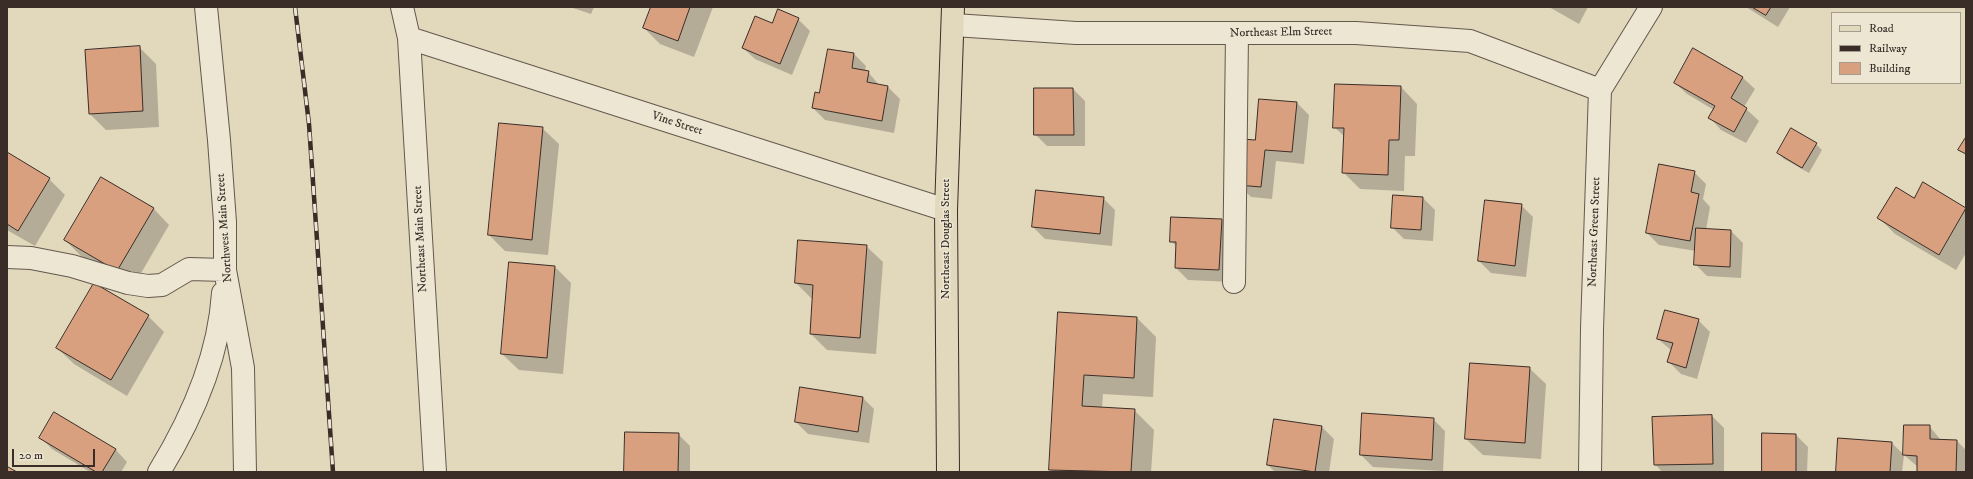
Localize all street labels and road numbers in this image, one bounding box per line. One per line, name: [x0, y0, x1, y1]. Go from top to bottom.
street label: Northeast Elm Street: [1230, 25, 1332, 41]
street label: Vine Street: [650, 109, 704, 139]
street label: Northwest Main Street: [214, 173, 236, 283]
street label: Northeast Green Street: [1586, 177, 1604, 287]
street label: Northeast Douglas Street: [940, 179, 954, 299]
street label: Northeast Main Street: [411, 185, 431, 293]

